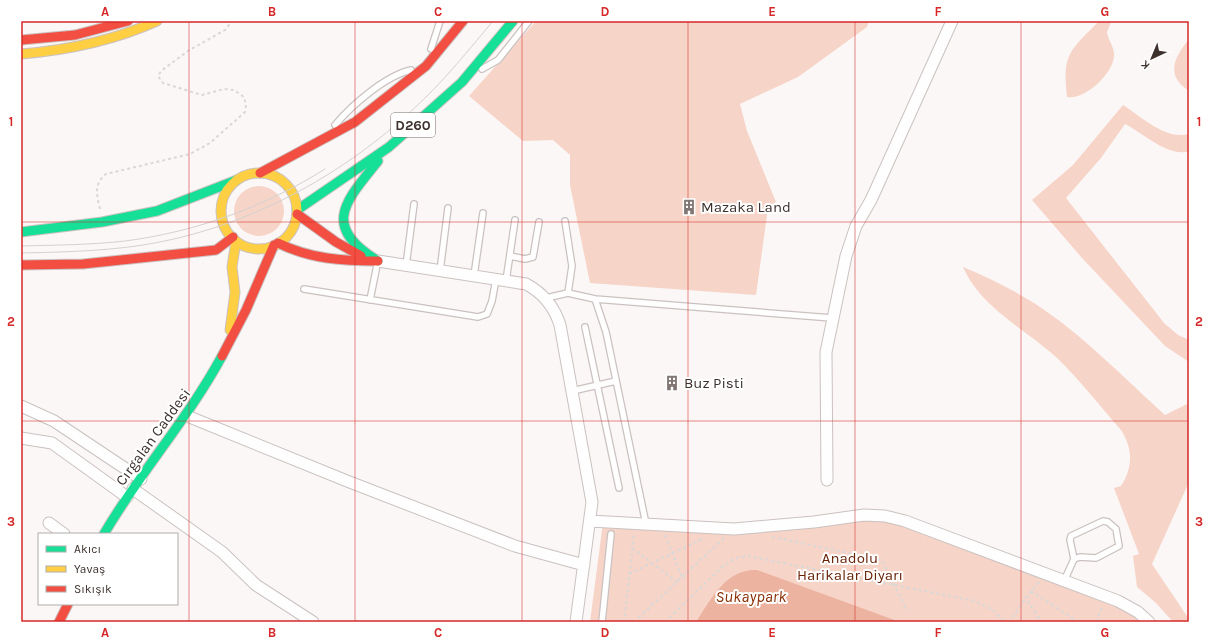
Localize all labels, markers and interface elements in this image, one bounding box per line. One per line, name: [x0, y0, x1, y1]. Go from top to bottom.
text: A: [101, 4, 109, 19]
text: B: [268, 4, 276, 19]
text: C: [434, 4, 442, 19]
text: D: [601, 4, 610, 19]
text: E: [768, 4, 776, 19]
text: F: [934, 4, 942, 19]
text: G: [1101, 4, 1109, 19]
north arrow: [1132, 38, 1172, 78]
text: K: [1138, 57, 1153, 72]
road number: D260: [391, 113, 435, 137]
text: 1: [9, 114, 13, 129]
text: 1: [1197, 114, 1201, 129]
building icon: Mazaka Land: [680, 198, 698, 216]
place label: Mazaka Land: [701, 198, 791, 216]
text: 2: [7, 314, 15, 329]
text: 2: [1195, 314, 1203, 329]
building icon: Buz Pisti: [663, 374, 681, 392]
place label: Buz Pisti: [684, 374, 744, 392]
street label: Cırgalan Caddesi: [112, 385, 194, 489]
text: 3: [7, 514, 15, 529]
text: 3: [1195, 514, 1203, 529]
legend: [38, 533, 178, 605]
text: Akıcı: [74, 542, 101, 556]
park label: Anadolu Harikalar Diyarı: [797, 549, 903, 584]
text: Yavaş: [74, 562, 105, 576]
text: Sıkışık: [74, 582, 112, 596]
water label: Sukaypark: [716, 587, 787, 606]
text: A: [101, 625, 109, 640]
text: B: [268, 625, 276, 640]
text: C: [434, 625, 442, 640]
text: D: [601, 625, 610, 640]
text: E: [768, 625, 776, 640]
text: F: [934, 625, 942, 640]
text: G: [1101, 625, 1109, 640]

